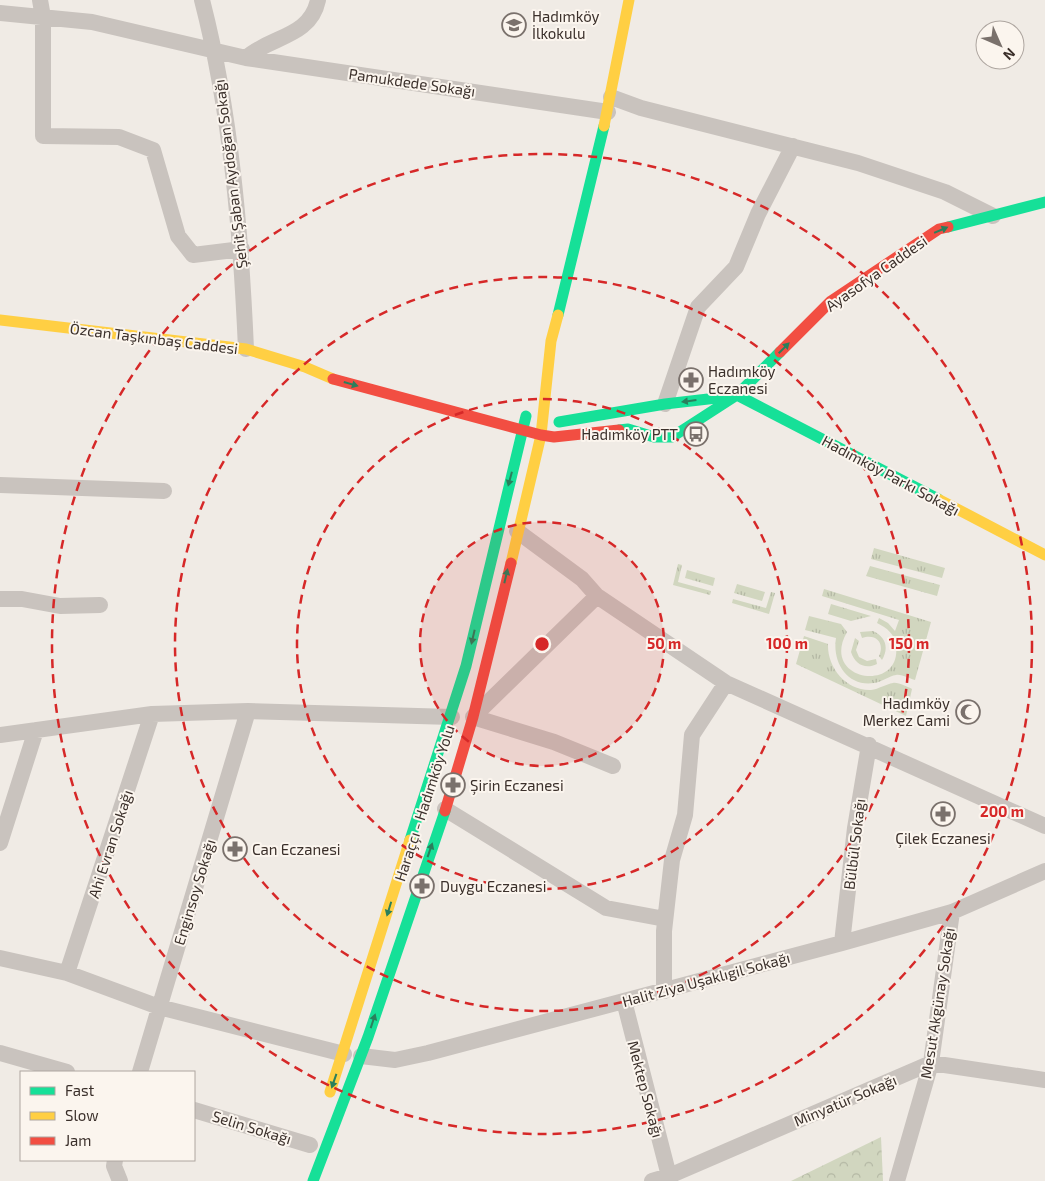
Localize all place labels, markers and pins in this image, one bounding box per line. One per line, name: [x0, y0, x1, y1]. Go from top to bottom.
place label: Hadımköy İlkokulu: [532, 7, 600, 42]
school or university icon: Hadımköy İlkokulu: [501, 12, 527, 38]
place label: Hadımköy Eczanesi: [708, 362, 776, 397]
pharmacy icon: Hadımköy Eczanesi: [678, 367, 704, 393]
bus stop icon: Hadımköy PTT: [683, 421, 709, 447]
place label: Hadımköy PTT: [581, 425, 678, 443]
centre of rings: [533, 635, 551, 653]
place label: Hadımköy Merkez Cami: [863, 694, 950, 729]
mosque icon: Hadımköy Merkez Cami: [955, 699, 981, 725]
pharmacy icon: Şirin Eczanesi: [440, 772, 466, 798]
place label: Şirin Eczanesi: [470, 776, 564, 795]
pharmacy icon: Çilek Eczanesi: [930, 801, 956, 827]
place label: Çilek Eczanesi: [895, 829, 991, 848]
pharmacy icon: Can Eczanesi: [222, 836, 248, 862]
place label: Can Eczanesi: [252, 840, 341, 858]
pharmacy icon: Duygu Eczanesi: [409, 873, 435, 899]
place label: Duygu Eczanesi: [440, 877, 546, 895]

